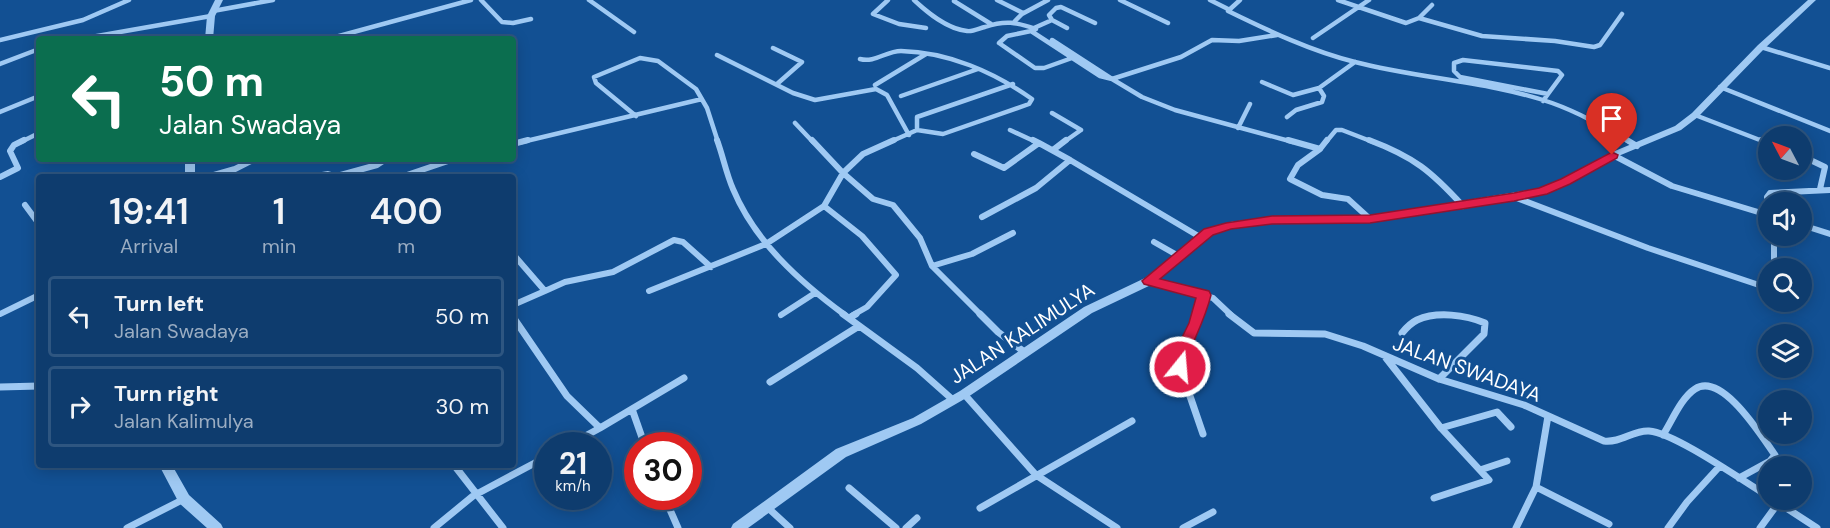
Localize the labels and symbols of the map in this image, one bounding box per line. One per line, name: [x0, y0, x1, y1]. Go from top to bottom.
pin: [1586, 93, 1637, 155]
north arrow: [1758, 126, 1812, 180]
street label: JALAN KALIMULYA: [945, 276, 1099, 390]
street label: JALAN SWADAYA: [1389, 330, 1545, 408]
position arrow: [1148, 335, 1212, 399]
speed limit sign: 30: [624, 432, 702, 510]

